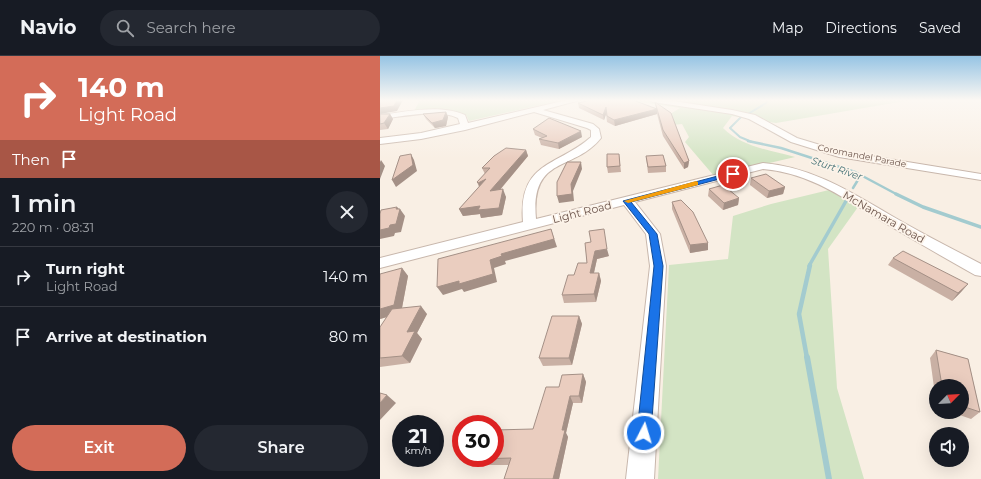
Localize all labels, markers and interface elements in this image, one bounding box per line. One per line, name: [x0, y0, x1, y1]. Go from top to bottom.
search box: [100, 10, 380, 46]
text: Navio: [20, 16, 76, 39]
icon: search: [114, 17, 136, 39]
text: Search here: [146, 18, 236, 37]
text: Map: [772, 19, 803, 37]
text: Directions: [825, 19, 897, 37]
text: Saved: [919, 19, 961, 37]
text: 140 m: [78, 70, 165, 104]
icon: right: [12, 72, 64, 124]
text: Light Road: [78, 104, 177, 126]
street label: Coromandel Parade: [817, 142, 908, 170]
icon: arrive: [58, 148, 80, 170]
text: Then: [12, 150, 50, 169]
water label: Sturt River: [810, 154, 865, 184]
pin: [716, 157, 750, 191]
icon: arrive: [722, 163, 744, 185]
street label: McNamara Road: [840, 188, 928, 246]
text: 1 min: [12, 189, 76, 218]
button: close: [326, 191, 368, 233]
street label: Light Road: [551, 198, 613, 226]
text: 220 m · 08:31: [12, 219, 94, 235]
text: Turn right: [46, 259, 125, 278]
icon: right: [12, 266, 34, 288]
text: 140 m: [323, 267, 368, 286]
text: Light Road: [46, 278, 118, 294]
icon: arrive: [12, 326, 34, 348]
text: Arrive at destination: [46, 327, 207, 346]
text: 80 m: [329, 327, 368, 346]
north arrow: [929, 379, 969, 419]
map controls: [929, 379, 969, 467]
position arrow: [623, 412, 665, 454]
speed limit sign: 30: [452, 415, 504, 467]
text: 21: [408, 424, 428, 448]
button: Exit: [12, 425, 186, 471]
button: Share: [194, 425, 368, 471]
button: sound: [929, 427, 969, 467]
text: km/h: [405, 444, 431, 457]

